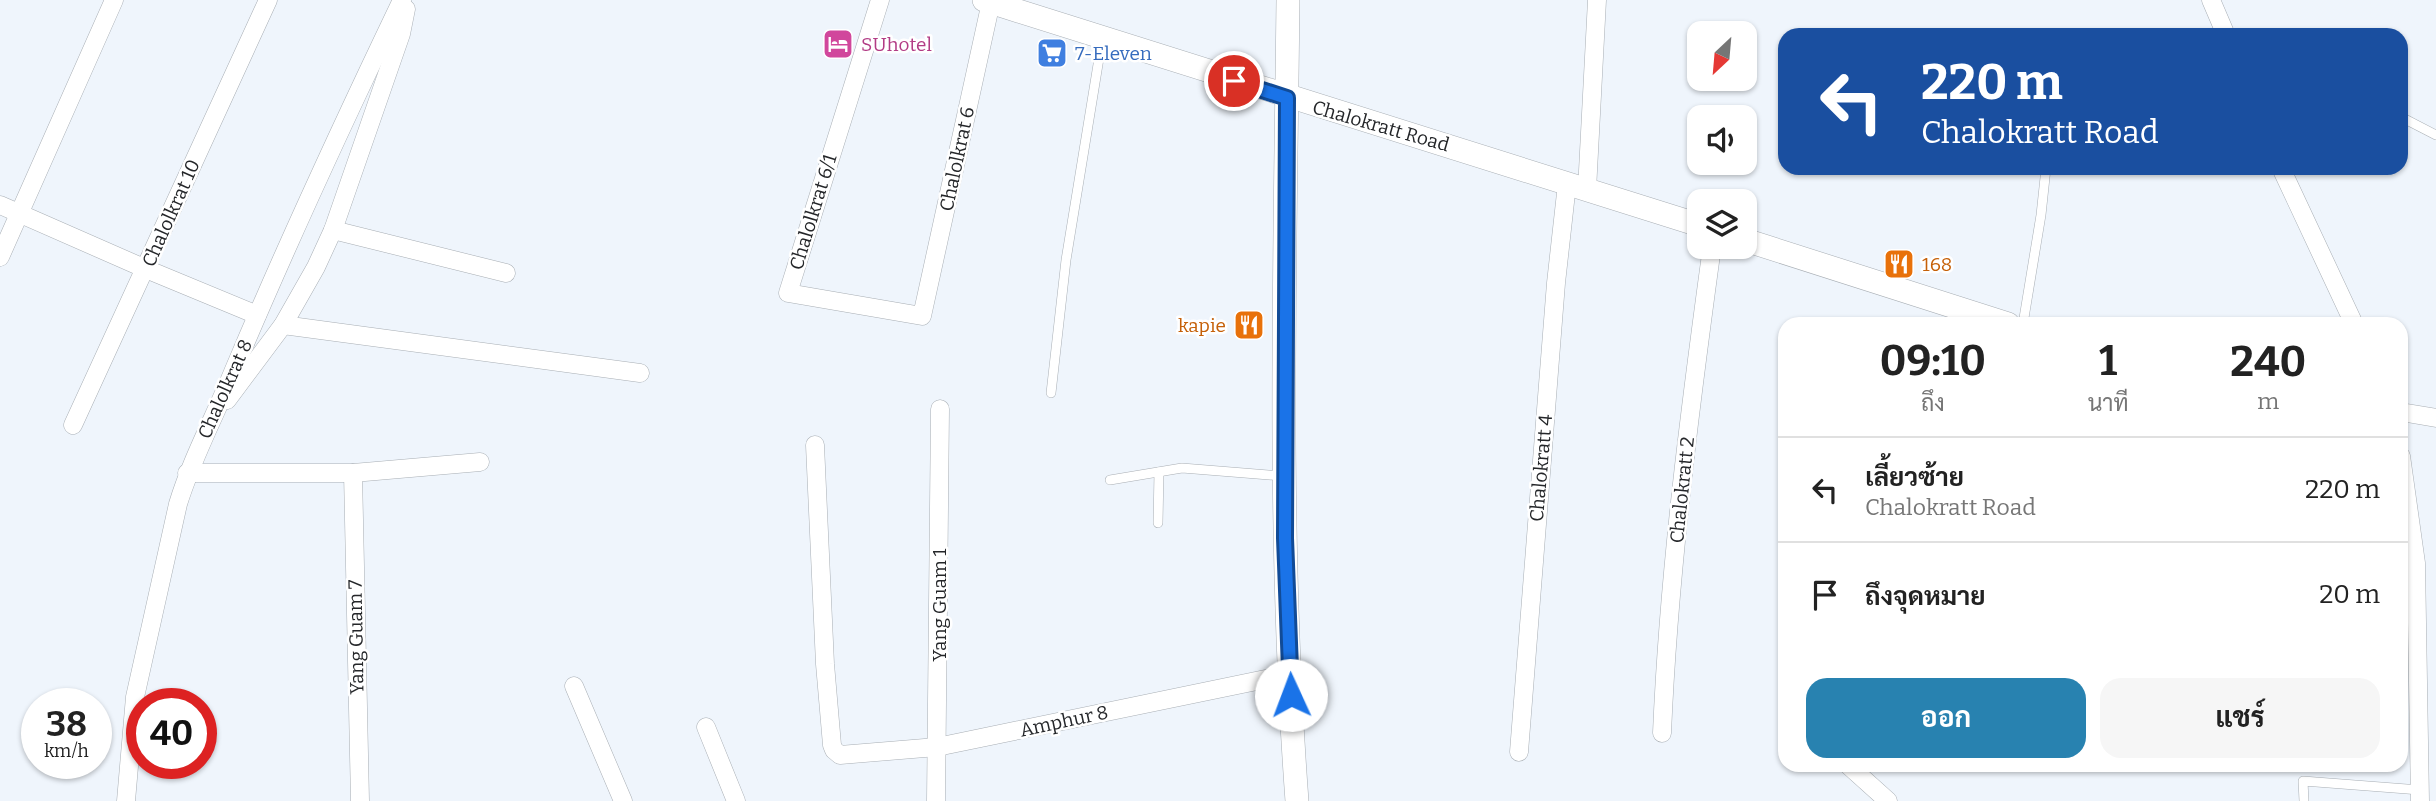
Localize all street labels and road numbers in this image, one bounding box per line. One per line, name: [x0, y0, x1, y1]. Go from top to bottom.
street label: Chalokratt Road: [1310, 95, 1452, 157]
street label: Chalolkrat 6: [935, 105, 979, 213]
street label: Chalolkrat 6/1: [784, 151, 842, 273]
street label: Chalolkrat 10: [137, 156, 205, 270]
street label: Chalolkrat 8: [193, 336, 257, 442]
street label: Chalokratt 4: [1525, 413, 1557, 523]
street label: Chalokratt 2: [1665, 436, 1699, 544]
street label: Yang Guam 1: [928, 548, 951, 661]
street label: Yang Guam 7: [343, 579, 368, 695]
street label: Amphur 8: [1018, 700, 1110, 742]

